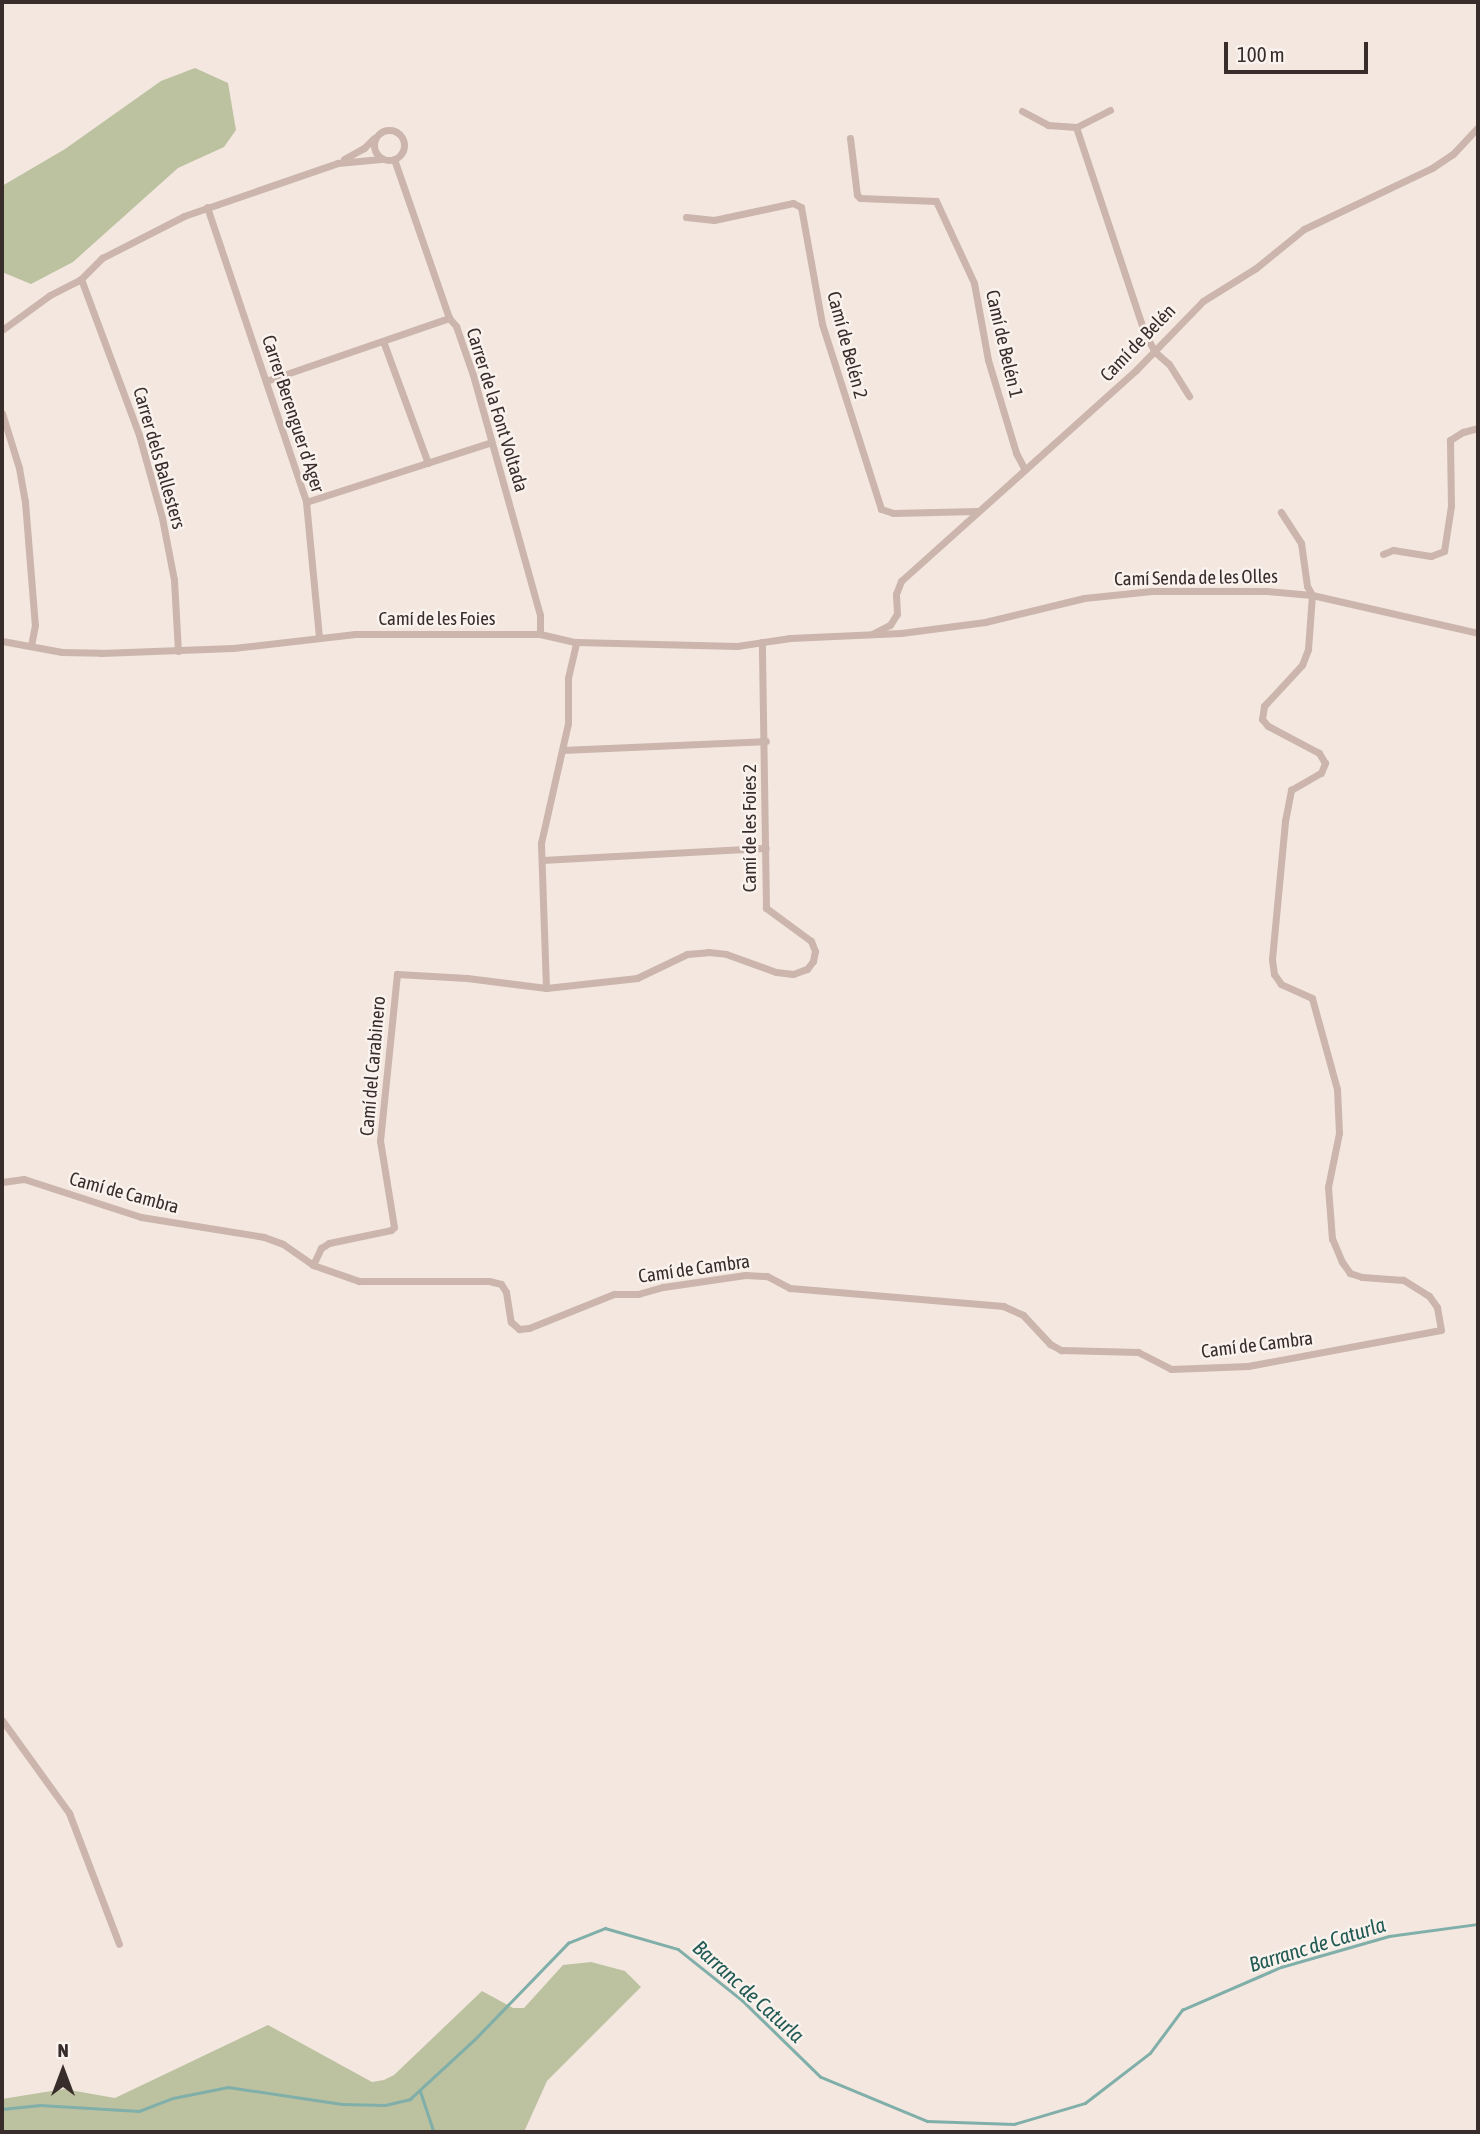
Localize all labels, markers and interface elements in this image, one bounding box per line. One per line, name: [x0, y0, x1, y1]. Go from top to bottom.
scale bar: [1228, 28, 1372, 72]
text: 100 m: [1237, 42, 1285, 66]
street label: Camí de Belén 1: [981, 288, 1027, 400]
street label: Camí de Belén 2: [822, 289, 872, 401]
street label: Camí de Belén: [1096, 300, 1180, 386]
street label: Carrer de la Font Voltada: [461, 325, 533, 495]
street label: Carrer Berenguer d'Ager: [257, 332, 329, 496]
street label: Carrer dels Ballesters: [128, 384, 190, 532]
street label: Camí Senda de les Olles: [1114, 565, 1278, 591]
street label: Camí de les Foies: [379, 608, 495, 630]
street label: Camí de les Foies 2: [739, 764, 761, 892]
street label: Camí del Carabinero: [356, 995, 390, 1137]
street label: Camí de Cambra: [67, 1167, 181, 1219]
street label: Camí de Cambra: [637, 1250, 751, 1288]
street label: Camí de Cambra: [1200, 1327, 1314, 1363]
water label: Barranc de Caturla: [1246, 1911, 1388, 1977]
water label: Barranc de Caturla: [688, 1934, 810, 2048]
north arrow: [28, 2036, 98, 2106]
text: N: [57, 2039, 69, 2061]

